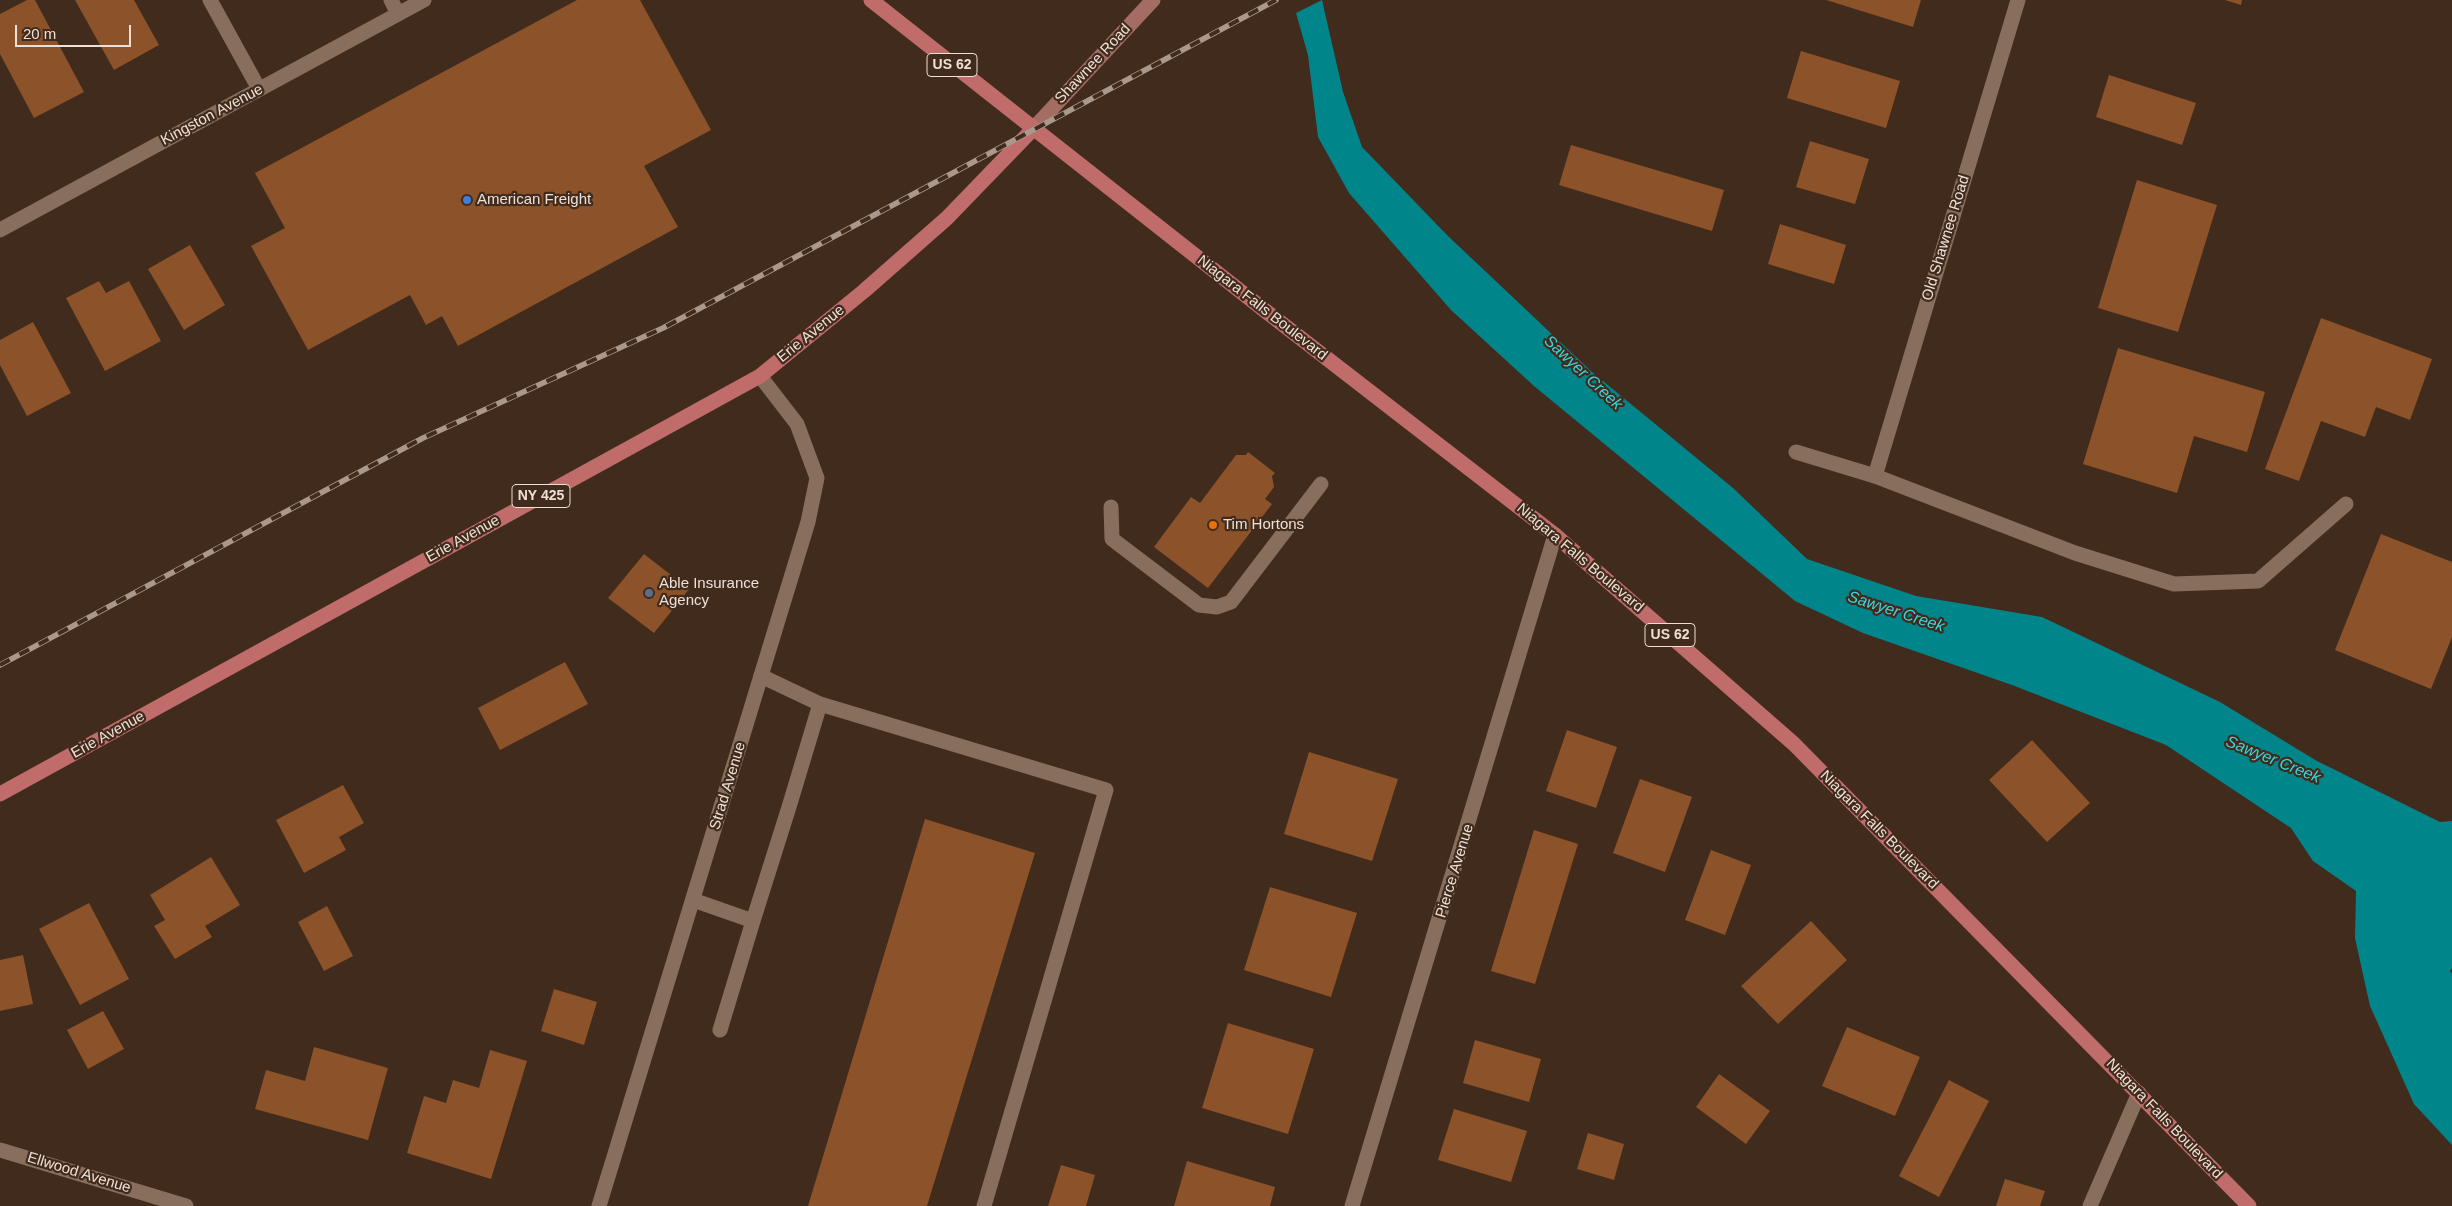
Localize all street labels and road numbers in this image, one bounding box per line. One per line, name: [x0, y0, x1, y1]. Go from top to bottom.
street label: Shawnee Road: [1051, 20, 1135, 108]
road number: US 62: [927, 54, 977, 76]
street label: Kingston Avenue: [158, 80, 266, 150]
street label: Old Shawnee Road: [1918, 173, 1974, 303]
street label: Niagara Falls Boulevard: [1193, 252, 1331, 364]
street label: Erie Avenue: [774, 301, 848, 367]
road number: NY 425: [512, 484, 570, 508]
street label: Niagara Falls Boulevard: [1513, 500, 1647, 616]
street label: Erie Avenue: [423, 511, 503, 567]
road number: US 62: [1645, 624, 1695, 646]
street label: Erie Avenue: [68, 707, 148, 763]
street label: Strad Avenue: [706, 740, 750, 832]
street label: Niagara Falls Boulevard: [1816, 767, 1942, 893]
street label: Pierce Avenue: [1432, 822, 1478, 920]
street label: Niagara Falls Boulevard: [2102, 1055, 2226, 1183]
street label: Ellwood Avenue: [25, 1149, 133, 1197]

